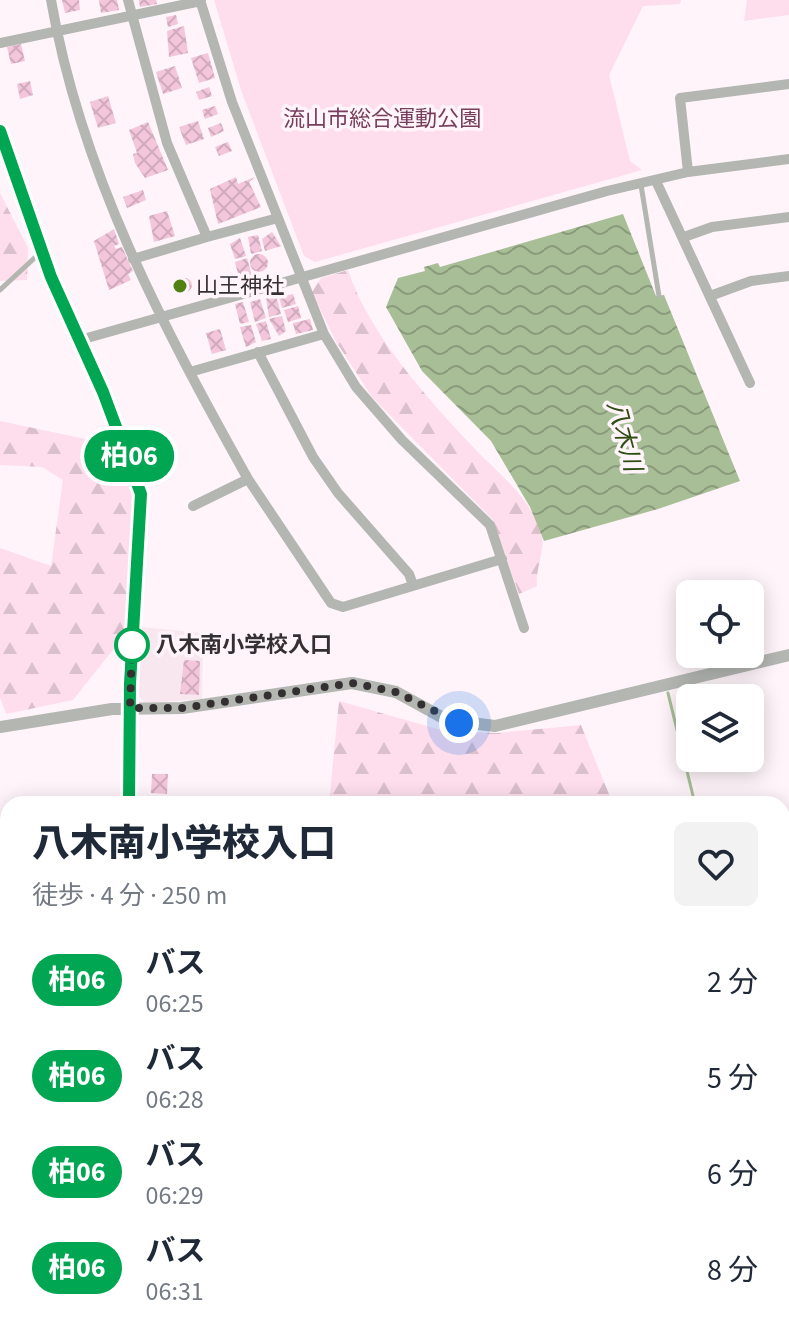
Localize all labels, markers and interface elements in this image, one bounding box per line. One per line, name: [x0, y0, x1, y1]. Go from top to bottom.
park label: 流山市総合運動公園: [283, 103, 481, 135]
place label: 山王神社: [196, 270, 284, 302]
marker: 山王神社: [171, 277, 189, 295]
water label: 八木川: [598, 397, 651, 478]
line badge: 柏06: [83, 430, 175, 482]
text: 柏06: [100, 436, 158, 476]
map controls: [676, 580, 764, 772]
button: locate: [676, 580, 764, 668]
marker: 八木南小学校入口: [115, 628, 149, 662]
place label: 八木南小学校入口: [156, 629, 332, 661]
button: layers: [676, 684, 764, 772]
your location: [439, 703, 479, 743]
text: 八木南小学校入口: [32, 817, 336, 871]
button: heart: [674, 822, 758, 906]
text: 徒歩 · 4 分 · 250 m: [32, 877, 227, 914]
text: バス: [146, 942, 206, 985]
text: 柏06: [48, 960, 106, 1000]
text: 2 分: [707, 961, 758, 1004]
text: 06:25: [146, 985, 204, 1022]
text: バス: [146, 1038, 206, 1081]
text: 柏06: [48, 1056, 106, 1096]
text: 5 分: [707, 1057, 758, 1100]
text: 06:28: [146, 1081, 204, 1118]
text: バス: [146, 1134, 206, 1177]
text: 柏06: [48, 1152, 106, 1192]
text: 6 分: [707, 1153, 758, 1196]
text: 06:29: [146, 1177, 204, 1214]
text: バス: [146, 1230, 206, 1273]
text: 柏06: [48, 1248, 106, 1288]
text: 8 分: [707, 1249, 758, 1292]
text: 06:31: [146, 1273, 204, 1310]

